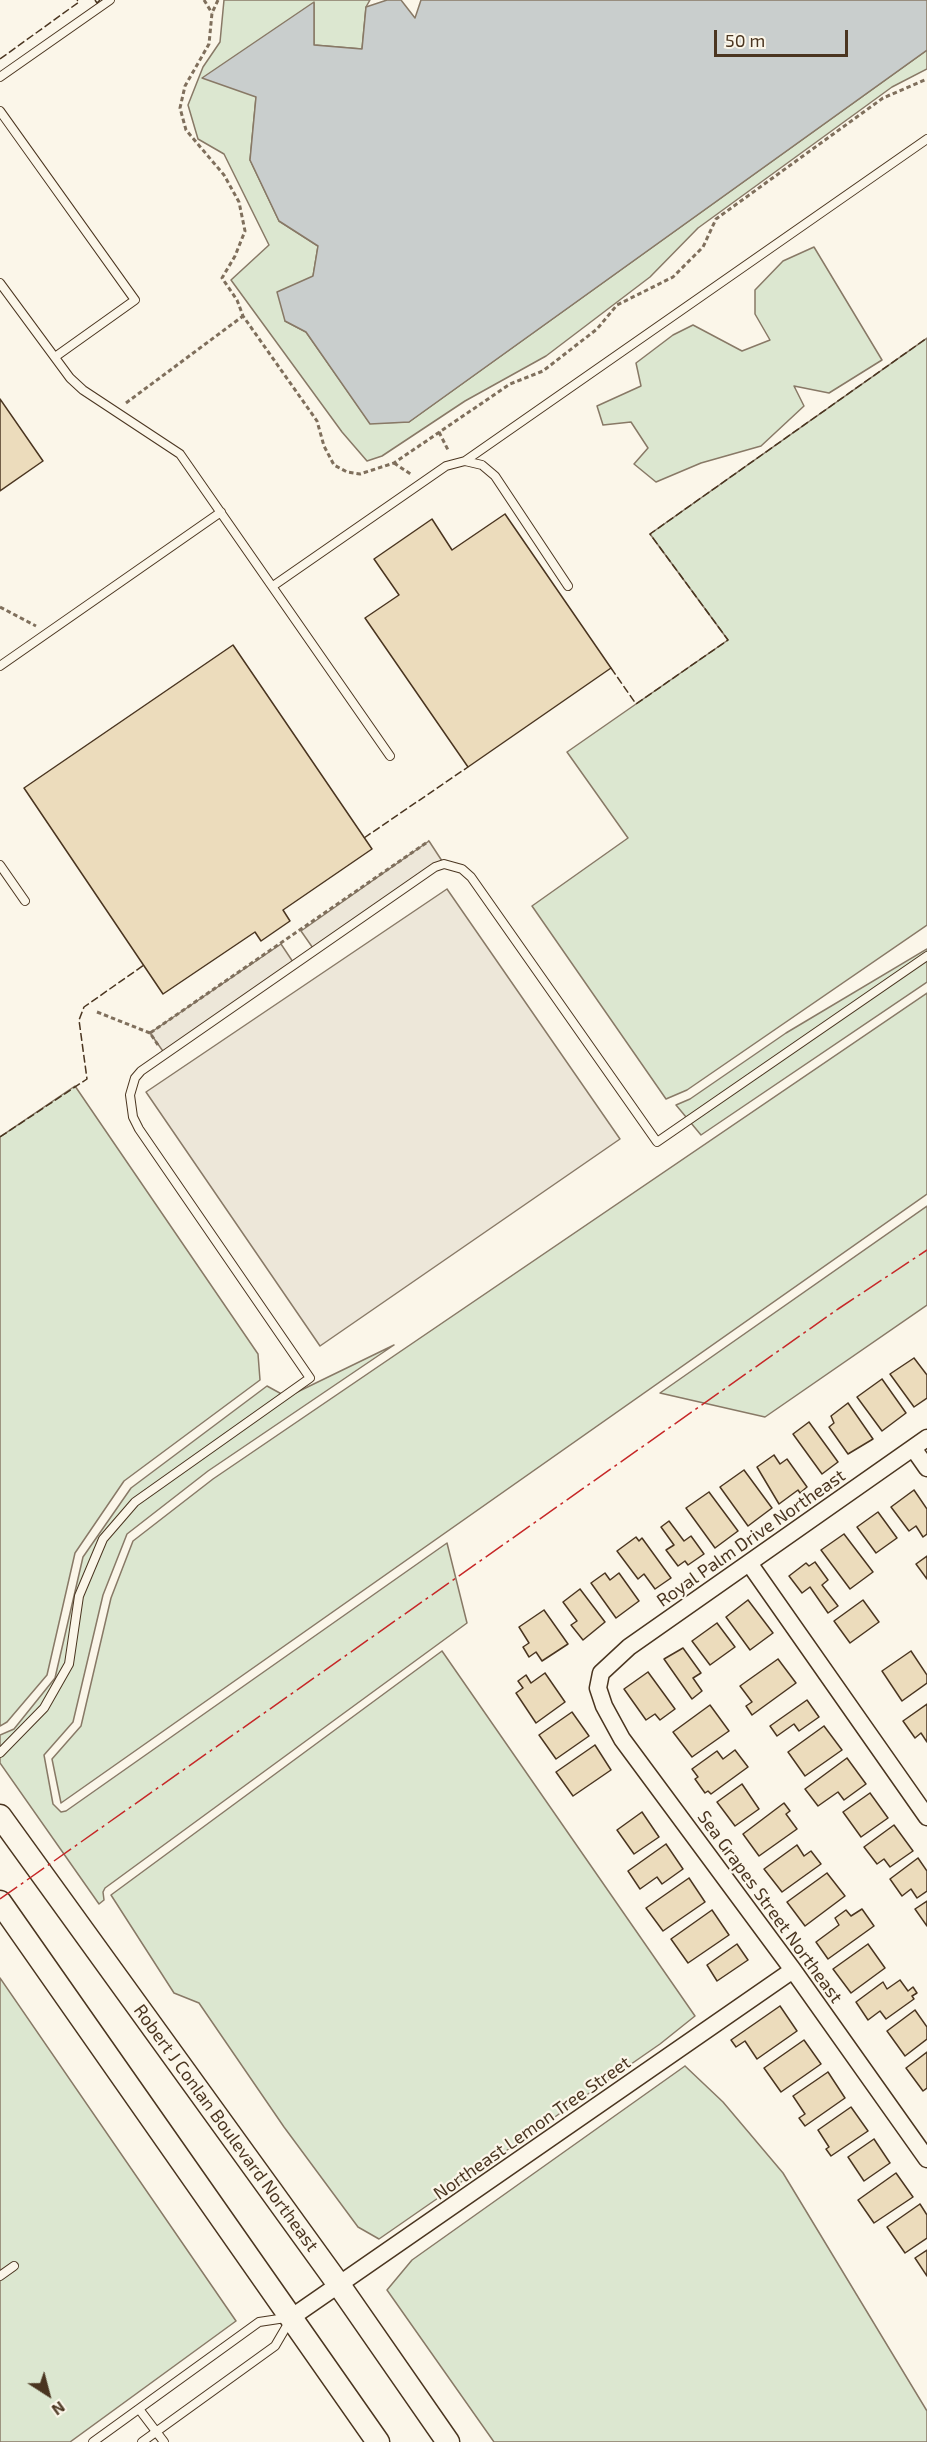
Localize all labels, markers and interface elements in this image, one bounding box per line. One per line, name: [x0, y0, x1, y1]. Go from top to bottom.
scale bar: [717, 18, 850, 56]
text: 50 m: [725, 29, 765, 51]
street label: Royal Palm Drive Northeast: [653, 1465, 849, 1611]
street label: Sea Grapes Street Northeast: [693, 1807, 847, 2007]
street label: Robert J Conlan Boulevard Northeast: [129, 2000, 323, 2256]
street label: Northeast Lemon Tree Street: [429, 2052, 635, 2204]
north arrow: [18, 2364, 78, 2424]
text: N: [49, 2398, 69, 2420]

